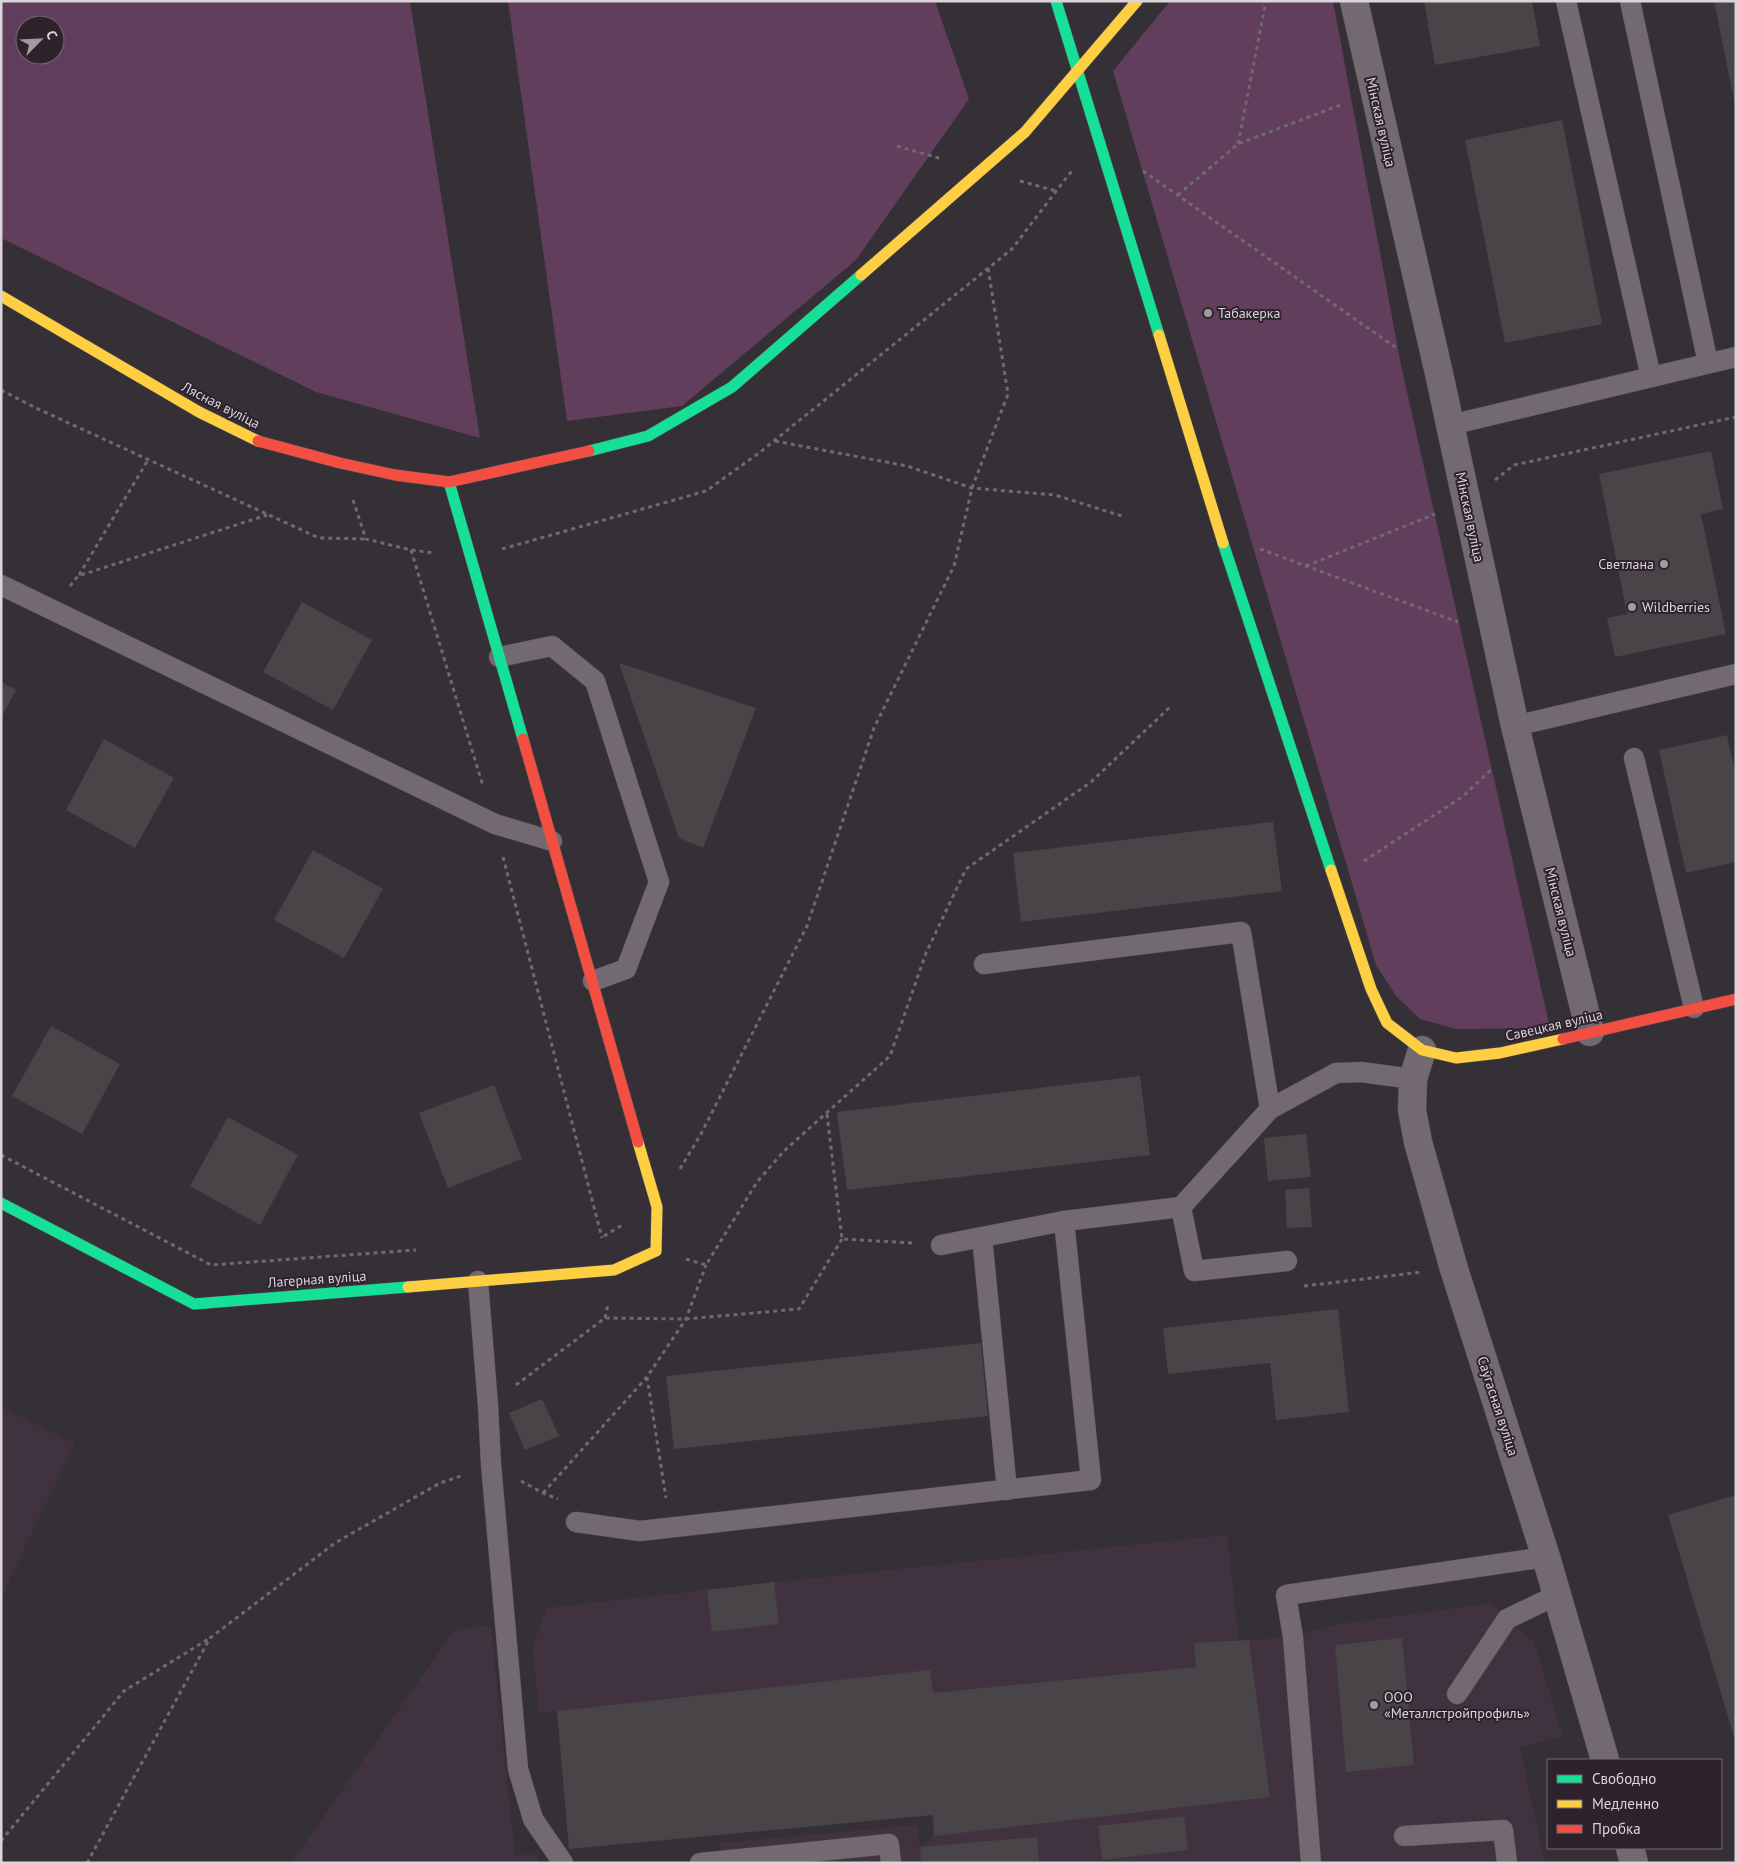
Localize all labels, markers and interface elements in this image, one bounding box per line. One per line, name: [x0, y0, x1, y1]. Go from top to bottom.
north arrow: [15, 15, 65, 65]
text: С: [42, 27, 62, 42]
street label: Мінская вуліца: [1362, 75, 1400, 169]
place label: Табакерка: [1218, 304, 1281, 322]
marker: Табакерка: [1202, 307, 1214, 319]
street label: Лясная вуліца: [178, 377, 263, 432]
street label: Мінская вуліца: [1452, 470, 1488, 564]
place label: Светлана: [1598, 555, 1654, 573]
marker: Светлана: [1658, 558, 1670, 570]
place label: Wildberries: [1642, 598, 1710, 616]
marker: Wildberries: [1626, 601, 1638, 613]
street label: Мінская вуліца: [1541, 865, 1581, 959]
street label: Савецкая вуліца: [1504, 1005, 1605, 1045]
street label: Лагерная вуліца: [266, 1267, 367, 1291]
street label: Саўгасная вуліца: [1473, 1354, 1523, 1458]
place label: ООО «Металлстройпрофиль»: [1384, 1688, 1530, 1722]
marker: ООО «Металлстройпрофиль»: [1368, 1699, 1380, 1711]
legend: [1547, 1759, 1722, 1849]
text: Свободно: [1592, 1769, 1656, 1788]
text: Медленно: [1592, 1794, 1659, 1813]
text: Пробка: [1592, 1819, 1641, 1838]

